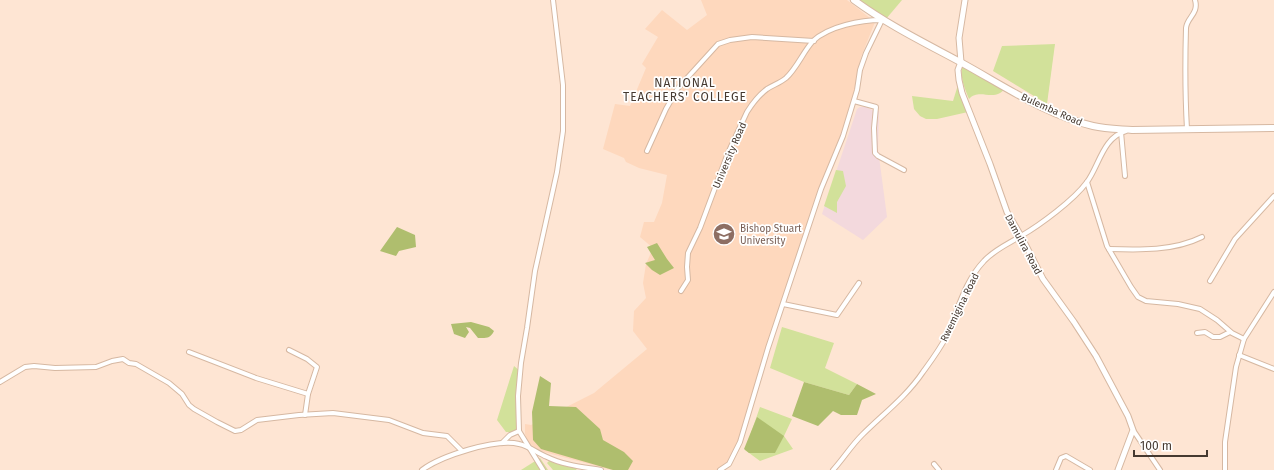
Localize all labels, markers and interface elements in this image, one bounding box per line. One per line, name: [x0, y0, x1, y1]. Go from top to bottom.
district label: NATIONAL TEACHERS' COLLEGE: [623, 76, 747, 104]
street label: Bulemba Road: [1019, 91, 1084, 129]
street label: University Road: [711, 120, 749, 190]
street label: Damulira Road: [1002, 212, 1044, 277]
school or university icon: Bishop Stuart University: [711, 221, 737, 247]
place label: Bishop Stuart University: [740, 223, 802, 247]
street label: Rwemigina Road: [938, 271, 982, 344]
scale bar: [1134, 432, 1207, 458]
text: 100 m: [1140, 439, 1172, 453]

